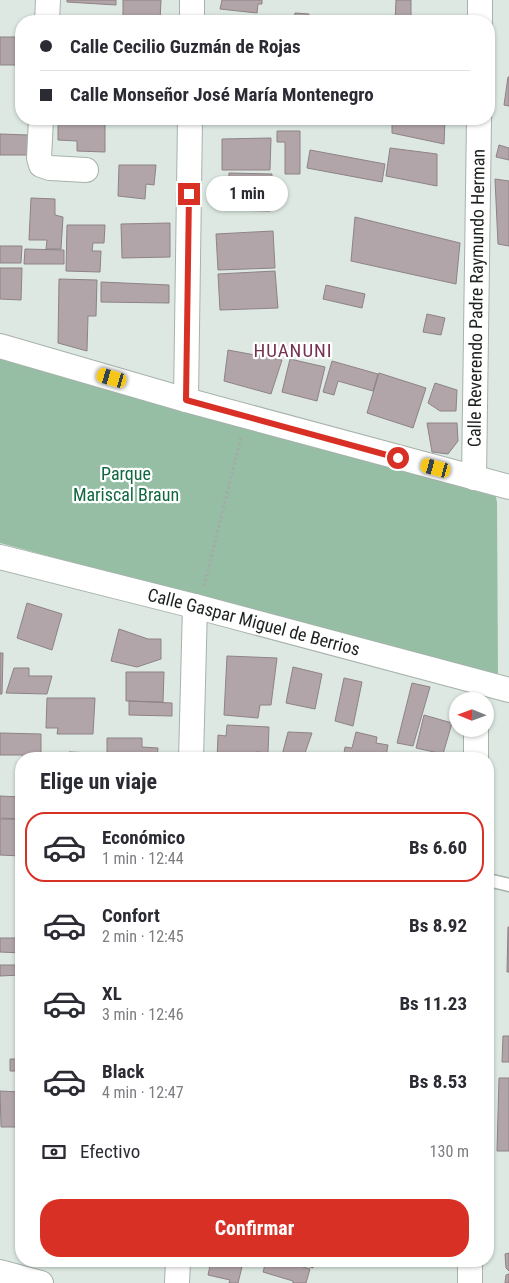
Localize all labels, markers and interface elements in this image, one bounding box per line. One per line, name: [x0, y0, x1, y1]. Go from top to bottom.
text: Calle Cecilio Guzmán de Rojas: [70, 35, 301, 58]
text: Calle Monseñor José María Montenegro: [70, 83, 374, 106]
street label: Calle Reverendo Padre Raymundo Herman: [463, 149, 489, 447]
callout: 1 min: [206, 176, 289, 212]
route end: [178, 183, 200, 205]
text: 1 min: [229, 184, 265, 203]
district label: HUANUNI: [253, 339, 333, 362]
car: [95, 367, 128, 389]
route start: [387, 447, 409, 469]
car: [419, 457, 452, 479]
park label: Parque Mariscal Braun: [73, 463, 179, 505]
street label: Calle Gaspar Miguel de Berrios: [146, 584, 362, 660]
north arrow: [449, 692, 494, 738]
map controls: [449, 692, 494, 737]
text: Elige un viaje: [40, 769, 157, 794]
icon: car: [42, 825, 87, 870]
text: Económico: [102, 826, 185, 849]
text: Bs 6.60: [409, 836, 467, 859]
text: 1 min · 12:44: [102, 849, 184, 868]
icon: car: [42, 903, 87, 948]
text: Confort: [102, 904, 160, 927]
text: Bs 8.92: [409, 914, 467, 937]
text: 2 min · 12:45: [102, 927, 184, 946]
icon: car: [42, 981, 87, 1026]
text: XL: [102, 982, 122, 1005]
text: Bs 11.23: [399, 992, 467, 1015]
text: 3 min · 12:46: [102, 1005, 184, 1024]
icon: car: [42, 1059, 87, 1104]
text: Black: [102, 1060, 144, 1083]
text: Bs 8.53: [409, 1070, 467, 1093]
text: 4 min · 12:47: [102, 1083, 184, 1102]
icon: cash: [40, 1138, 68, 1166]
text: Efectivo: [80, 1140, 140, 1163]
text: 130 m: [430, 1142, 469, 1161]
button: Confirmar: [40, 1199, 469, 1257]

